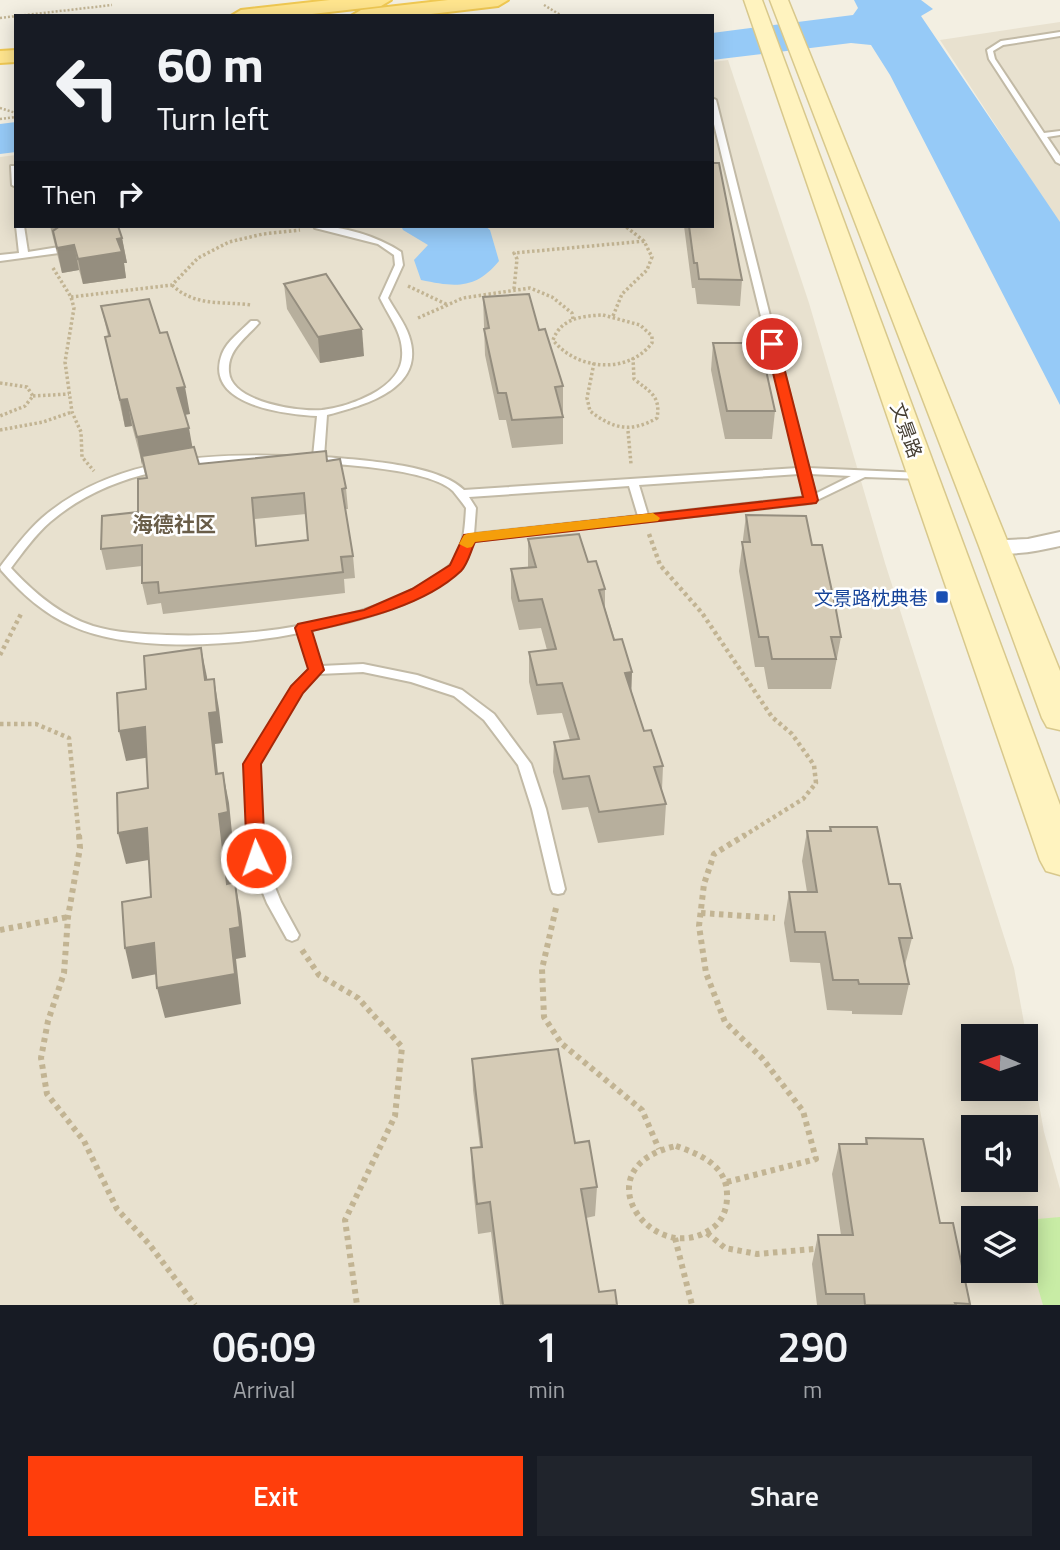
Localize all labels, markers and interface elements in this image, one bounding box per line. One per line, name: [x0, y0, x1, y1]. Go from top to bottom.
text: 60 m: [157, 26, 264, 101]
icon: left: [42, 42, 133, 133]
text: Turn left: [157, 94, 269, 142]
text: Then: [42, 175, 97, 214]
icon: right: [111, 175, 149, 213]
pin: [742, 314, 802, 374]
icon: arrive: [753, 325, 791, 363]
street label: 文景路: [884, 398, 930, 462]
district label: 海德社区: [132, 508, 216, 540]
place label: 文景路枕典巷: [814, 583, 928, 612]
marker: 文景路枕典巷: [934, 589, 950, 605]
position arrow: [219, 821, 293, 895]
north arrow: [961, 1024, 1038, 1101]
map controls: [961, 1024, 1038, 1283]
button: sound: [961, 1115, 1038, 1192]
button: layers: [961, 1206, 1038, 1283]
text: 06:09: [212, 1314, 316, 1378]
text: 1: [535, 1314, 559, 1378]
text: 290: [777, 1314, 848, 1378]
text: Arrival: [233, 1372, 295, 1407]
text: min: [528, 1372, 565, 1407]
text: m: [803, 1372, 822, 1407]
button: Exit: [28, 1456, 523, 1536]
button: Share: [537, 1456, 1032, 1536]

